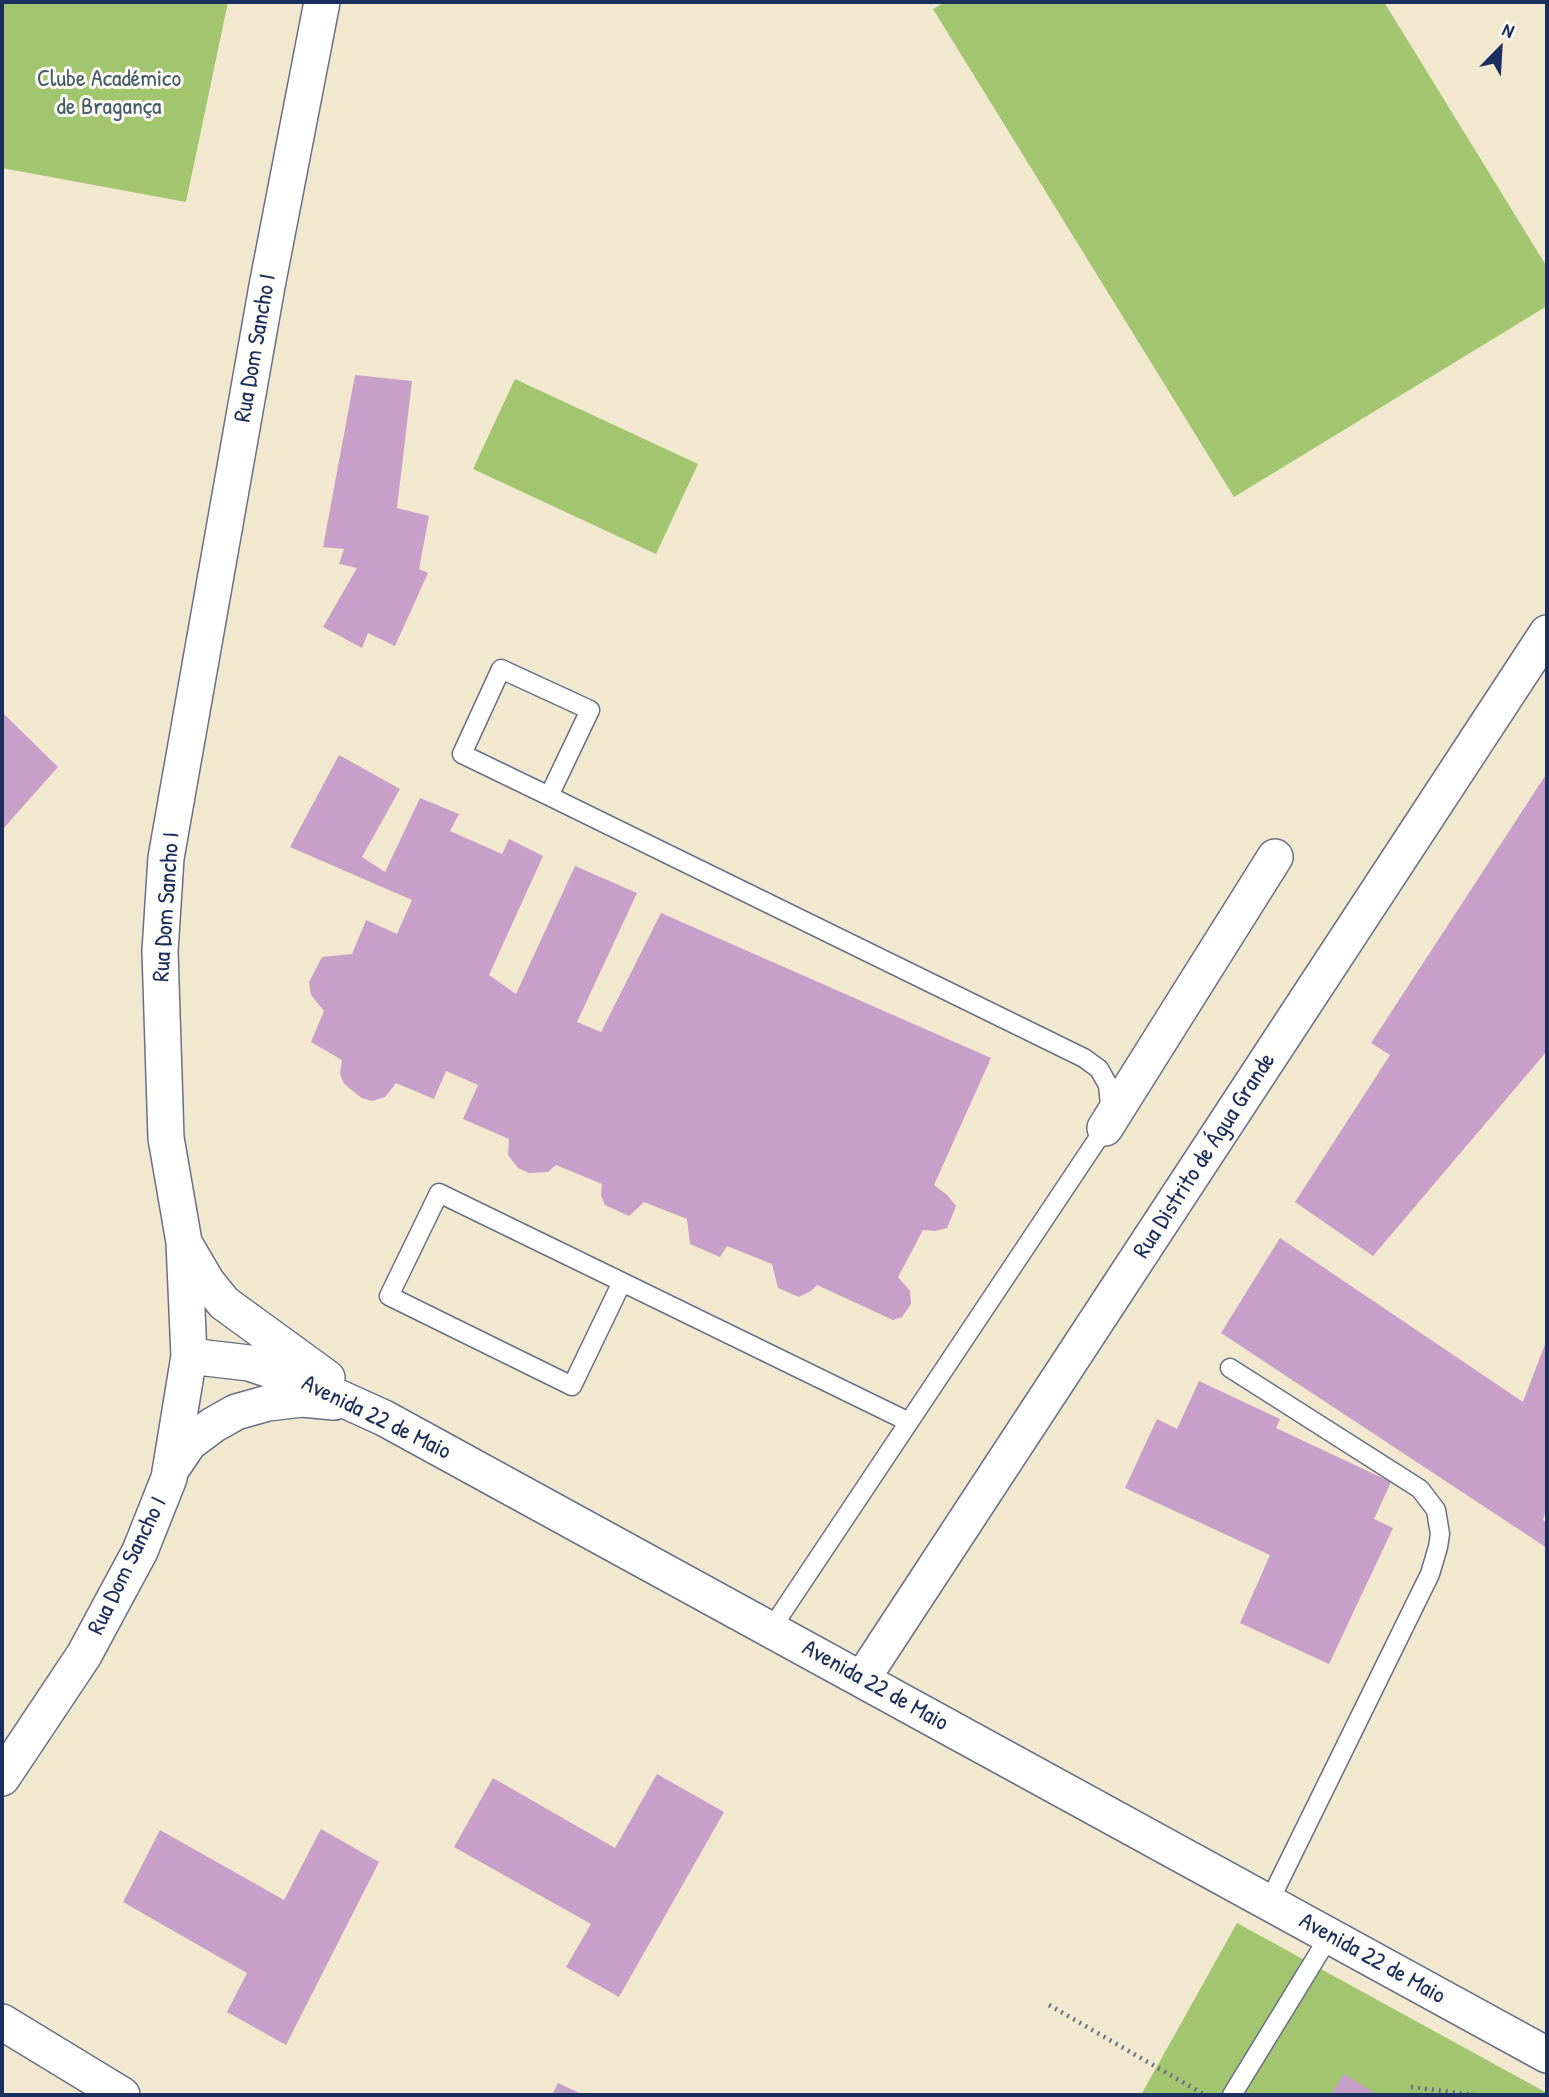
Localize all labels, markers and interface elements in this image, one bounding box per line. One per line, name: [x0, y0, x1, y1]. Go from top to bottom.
north arrow: [1465, 14, 1535, 84]
text: N: [1499, 16, 1518, 44]
park label: Clube Académico de Bragança: [37, 66, 181, 122]
street label: Rua Dom Sancho I: [229, 272, 283, 424]
street label: Rua Dom Sancho I: [147, 831, 187, 983]
street label: Rua Distrito de Água Grande: [1128, 1048, 1282, 1264]
street label: Avenida 22 de Maio: [297, 1369, 455, 1467]
street label: Rua Dom Sancho I: [82, 1492, 174, 1640]
street label: Avenida 22 de Maio: [797, 1634, 953, 1738]
street label: Avenida 22 de Maio: [1294, 1907, 1450, 2011]

